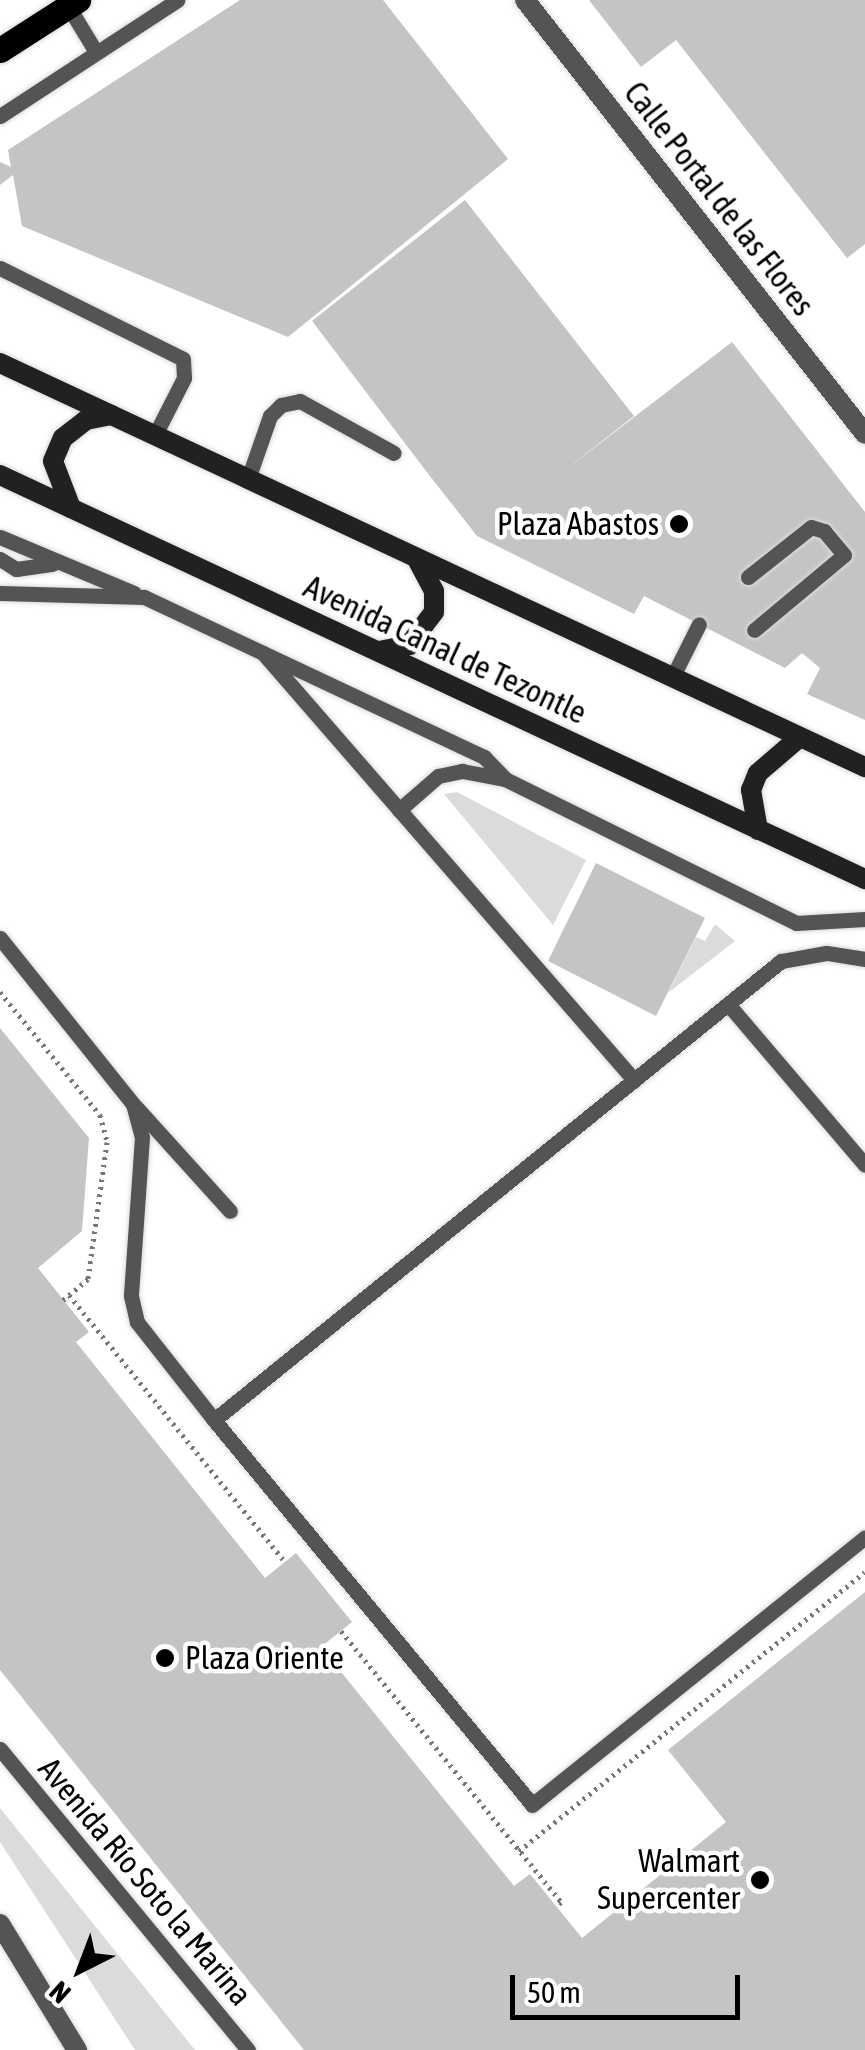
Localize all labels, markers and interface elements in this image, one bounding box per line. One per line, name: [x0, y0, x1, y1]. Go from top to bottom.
street label: Calle Portal de las Flores: [616, 75, 822, 323]
place label: Plaza Abastos: [497, 505, 659, 543]
marker: Plaza Abastos: [668, 513, 690, 535]
street label: Avenida Canal de Tezontle: [298, 568, 592, 732]
place label: Plaza Oriente: [185, 1639, 344, 1677]
marker: Plaza Oriente: [154, 1647, 176, 1669]
street label: Avenida Río Soto la Marina: [30, 1750, 260, 2014]
place label: Walmart Supercenter: [597, 1843, 740, 1918]
marker: Walmart Supercenter: [749, 1869, 771, 1891]
north arrow: [30, 1920, 130, 2020]
scale bar: [515, 1955, 745, 2017]
text: N: [43, 1975, 77, 2010]
text: 50 m: [527, 1975, 581, 2009]

